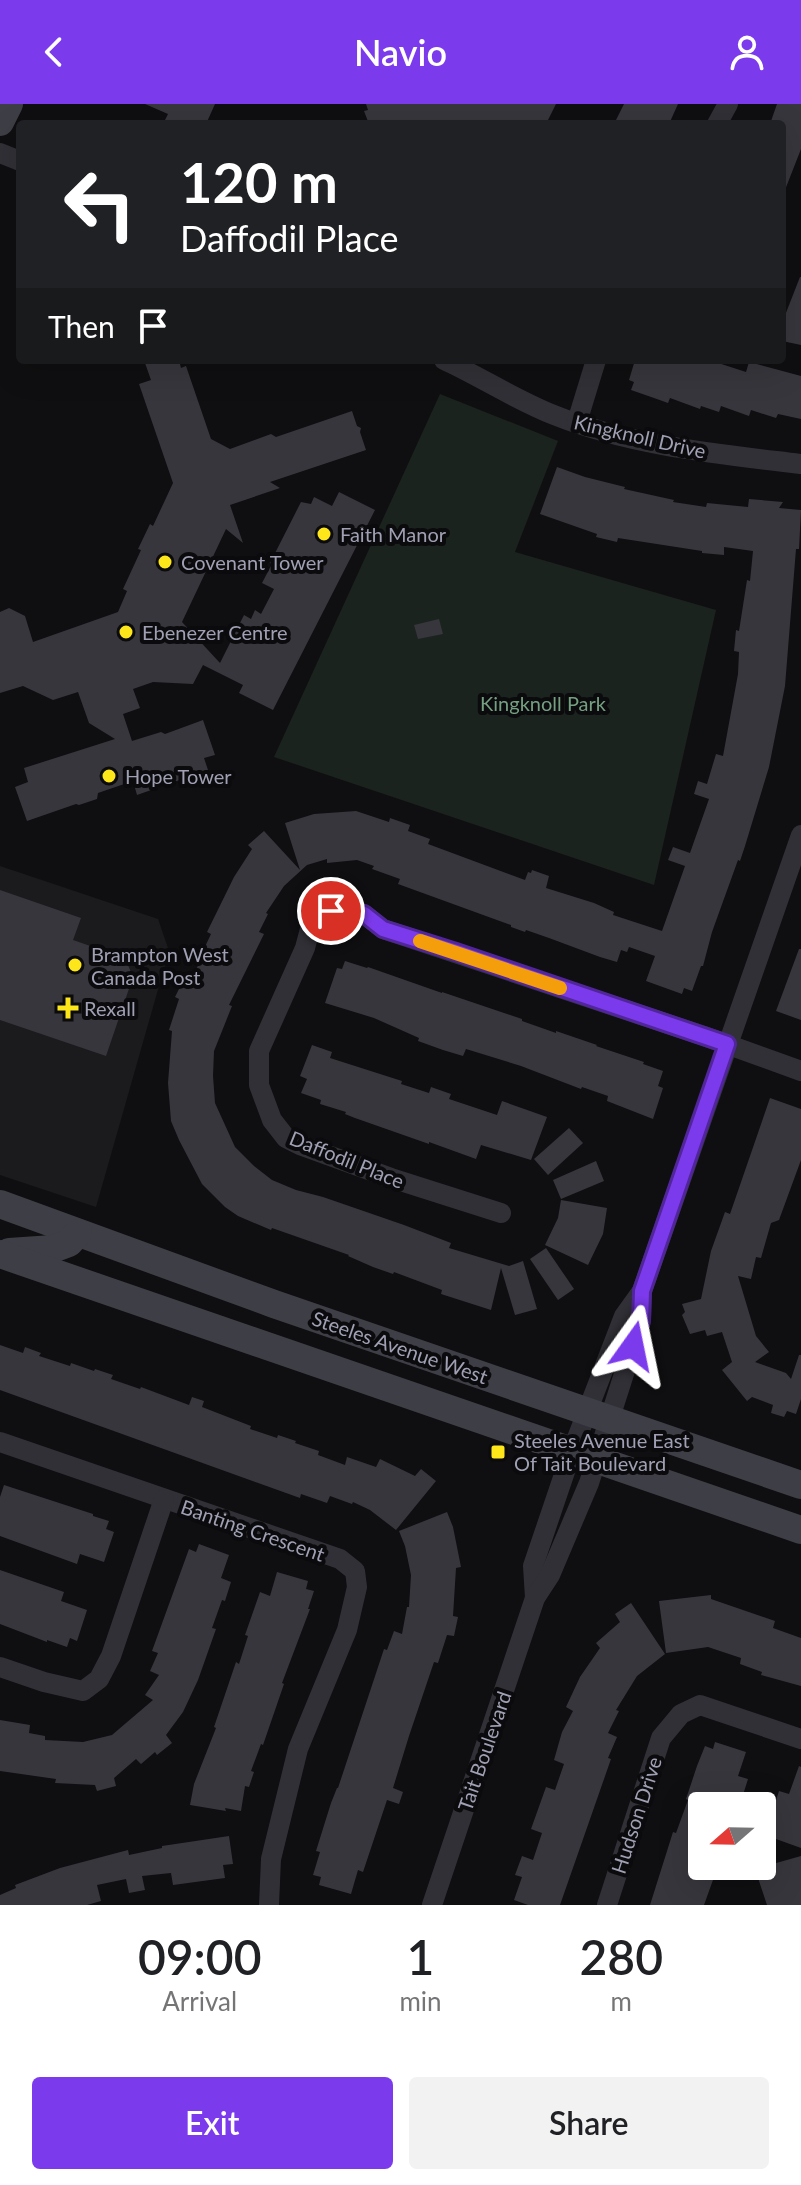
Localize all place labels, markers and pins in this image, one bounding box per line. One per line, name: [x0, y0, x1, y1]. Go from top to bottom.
place label: Faith Manor: [340, 522, 447, 546]
marker: Faith Manor: [315, 525, 333, 543]
place label: Covenant Tower: [181, 550, 324, 574]
marker: Covenant Tower: [156, 553, 174, 571]
place label: Ebenezer Centre: [142, 620, 288, 644]
marker: Ebenezer Centre: [117, 623, 135, 641]
place label: Hope Tower: [125, 764, 232, 788]
marker: Hope Tower: [100, 767, 118, 785]
pin: [297, 877, 365, 945]
place label: Brampton West Canada Post: [91, 942, 229, 989]
marker: Brampton West Canada Post: [66, 956, 84, 974]
place label: Rexall: [84, 996, 136, 1020]
marker: Rexall: [59, 999, 77, 1017]
place label: Steeles Avenue East Of Tait Boulevard: [514, 1428, 690, 1475]
marker: Steeles Avenue East Of Tait Boulevard: [489, 1443, 507, 1461]

